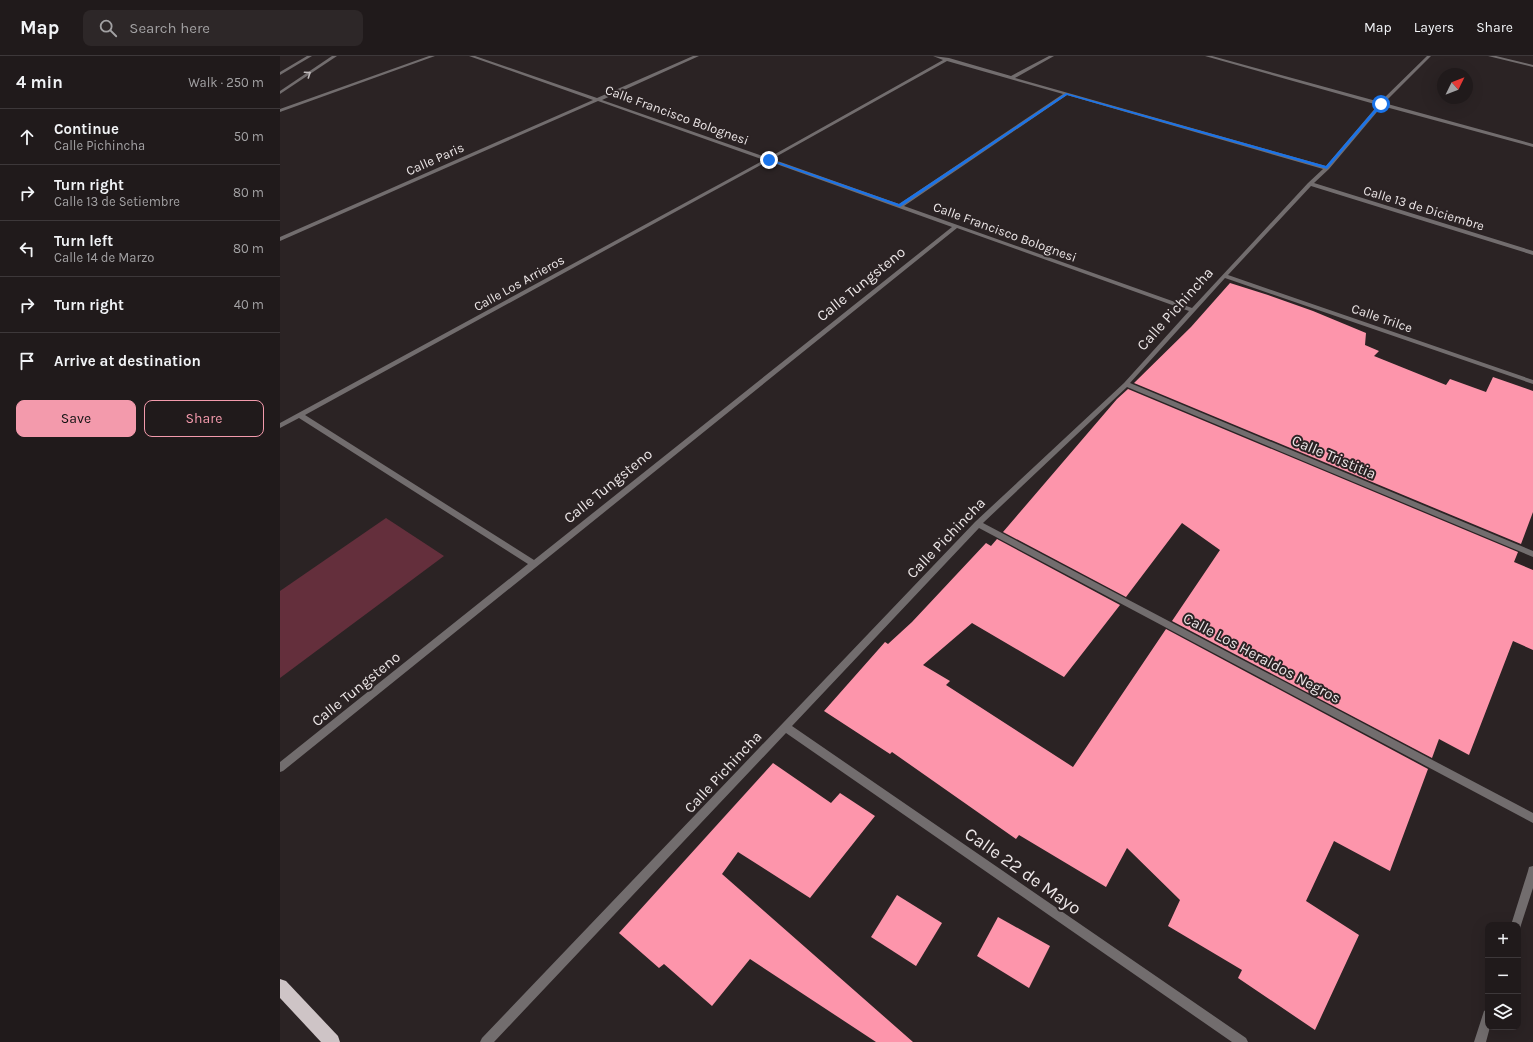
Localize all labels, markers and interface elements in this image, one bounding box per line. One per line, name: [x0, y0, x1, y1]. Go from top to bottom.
search box: [83, 10, 363, 46]
text: Map: [20, 17, 59, 39]
icon: search: [97, 17, 119, 39]
text: Search here: [129, 19, 210, 37]
text: Map: [1364, 19, 1392, 36]
text: Layers: [1414, 19, 1454, 36]
text: Share: [1476, 19, 1513, 36]
north arrow: [1437, 68, 1473, 104]
text: 4 min: [16, 72, 63, 92]
one-way arrow: [304, 72, 311, 79]
text: Walk · 250 m: [188, 75, 264, 90]
street label: Calle Francisco Bolognesi: [603, 82, 751, 148]
route start: [1372, 95, 1390, 113]
text: Continue: [54, 120, 119, 138]
icon: ahead: [16, 126, 38, 148]
text: 50 m: [234, 129, 264, 144]
text: Calle Pichincha: [54, 138, 145, 153]
street label: Calle Paris: [404, 139, 466, 178]
route end: [760, 151, 778, 169]
text: Turn right: [54, 176, 124, 194]
icon: right: [16, 182, 38, 204]
street label: Calle 13 de Diciembre: [1362, 182, 1487, 234]
text: 80 m: [233, 185, 264, 200]
text: Calle 13 de Setiembre: [54, 194, 180, 209]
street label: Calle Francisco Bolognesi: [931, 199, 1079, 265]
text: Turn left: [54, 232, 113, 250]
icon: left: [16, 238, 38, 260]
text: 80 m: [233, 241, 264, 256]
street label: Calle Tungsteno: [813, 243, 909, 325]
text: Calle 14 de Marzo: [54, 250, 154, 265]
street label: Calle Los Arrieros: [471, 252, 567, 314]
street label: Calle Pichincha: [1133, 264, 1217, 354]
icon: right: [16, 294, 38, 316]
text: Turn right: [54, 296, 124, 314]
text: 40 m: [234, 297, 264, 312]
street label: Calle Trilce: [1350, 301, 1415, 336]
icon: arrive: [16, 350, 38, 372]
text: Arrive at destination: [54, 352, 201, 370]
button: Save: [16, 400, 136, 437]
button: Share: [144, 400, 264, 437]
street label: Calle Tristitia: [1289, 431, 1379, 483]
street label: Calle Tungsteno: [560, 445, 656, 527]
street label: Calle Pichincha: [903, 494, 989, 582]
street label: Calle Los Heraldos Negros: [1180, 609, 1344, 707]
street label: Calle Tungsteno: [308, 648, 404, 730]
street label: Calle Pichincha: [681, 727, 765, 817]
street label: Calle 22 de Mayo: [960, 823, 1086, 919]
map controls: [1485, 922, 1521, 1030]
button: +: [1485, 922, 1521, 958]
button: −: [1485, 958, 1521, 994]
button: layers: [1485, 994, 1521, 1030]

